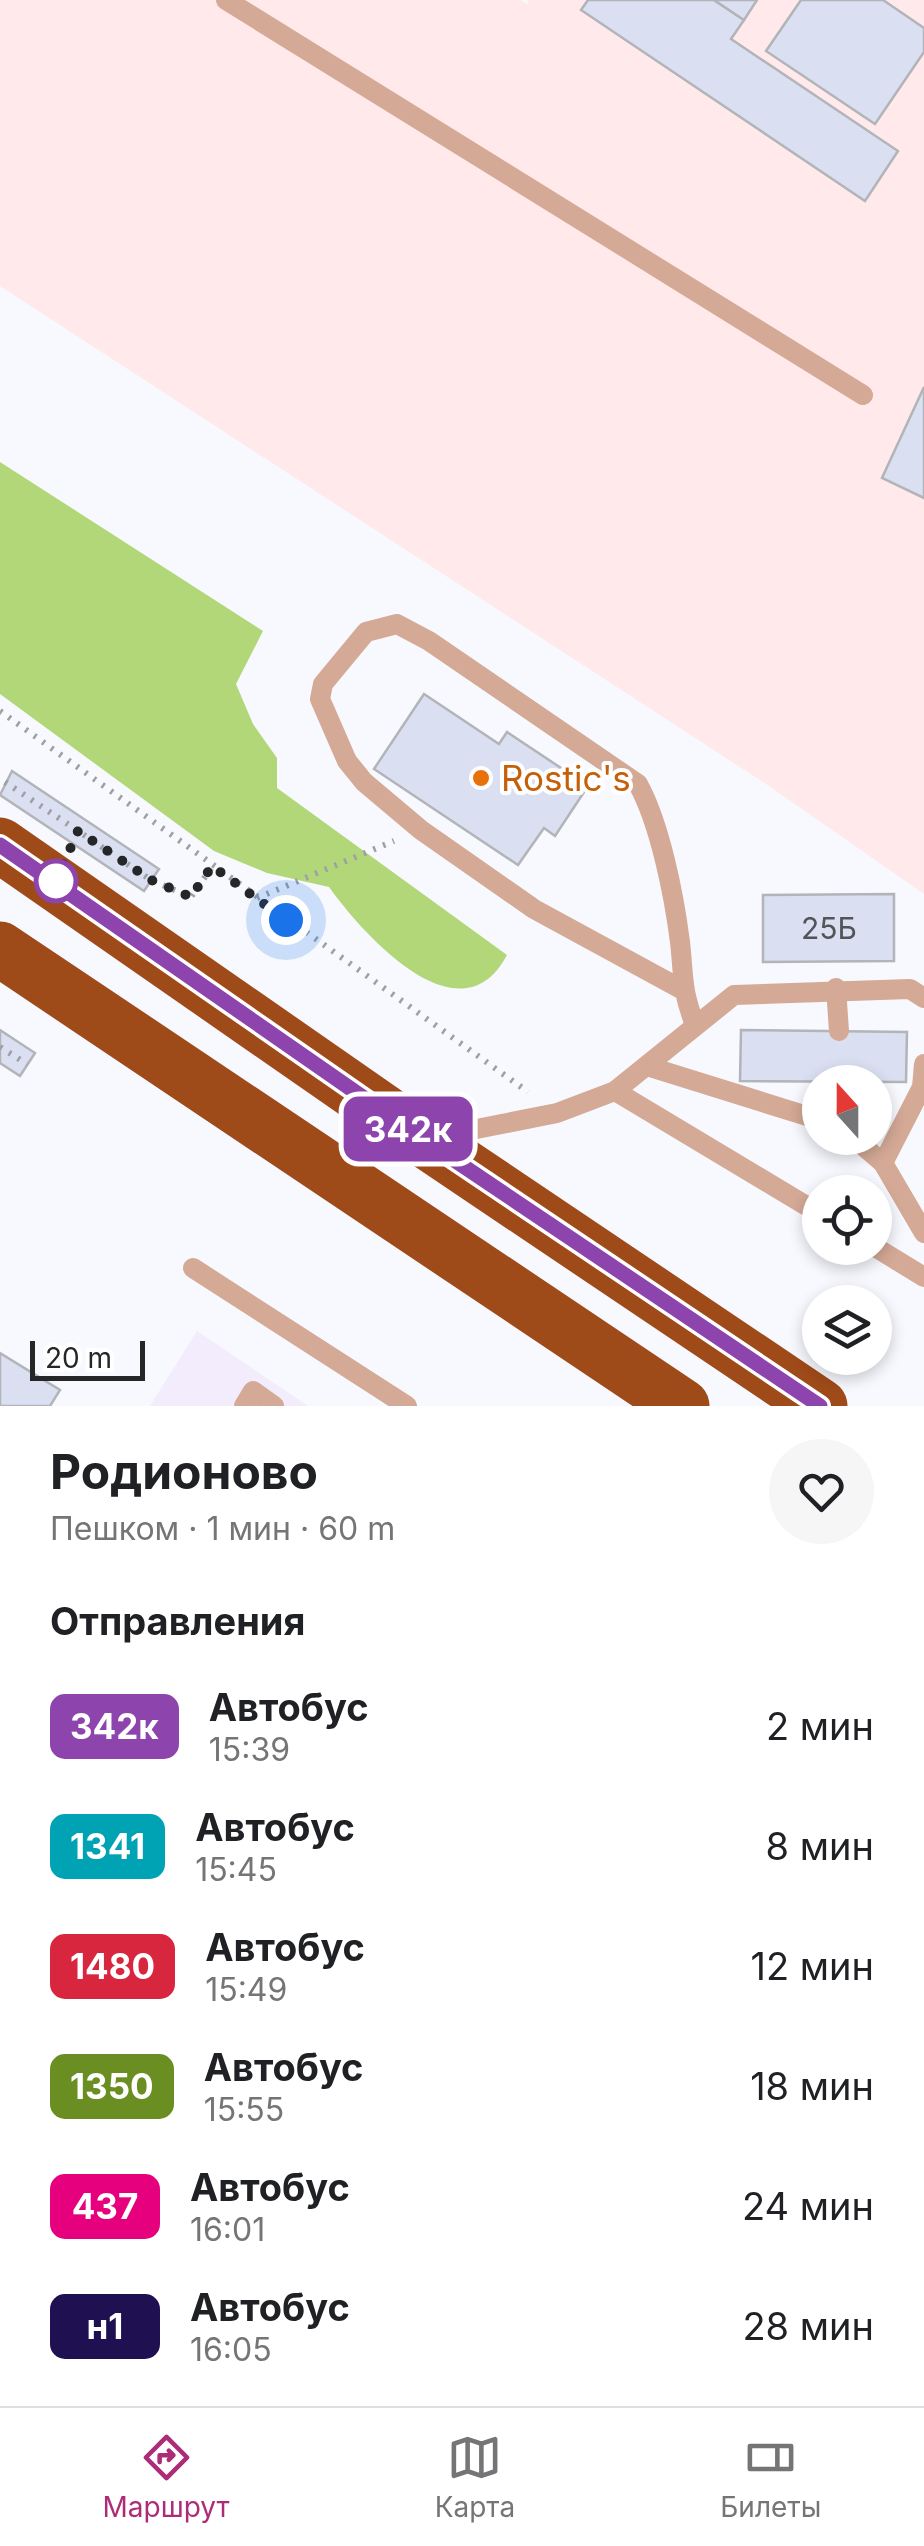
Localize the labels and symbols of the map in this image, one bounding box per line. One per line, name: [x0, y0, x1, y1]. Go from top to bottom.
place label: Rostic's: [501, 757, 631, 799]
marker: Rostic's: [470, 767, 492, 789]
unlabelled marker: [35, 860, 77, 902]
your location: [261, 895, 311, 945]
house number: 25Б: [801, 910, 857, 946]
north arrow: [802, 1065, 892, 1155]
line badge: 342к: [338, 1096, 478, 1162]
scale bar: [30, 1336, 145, 1380]

